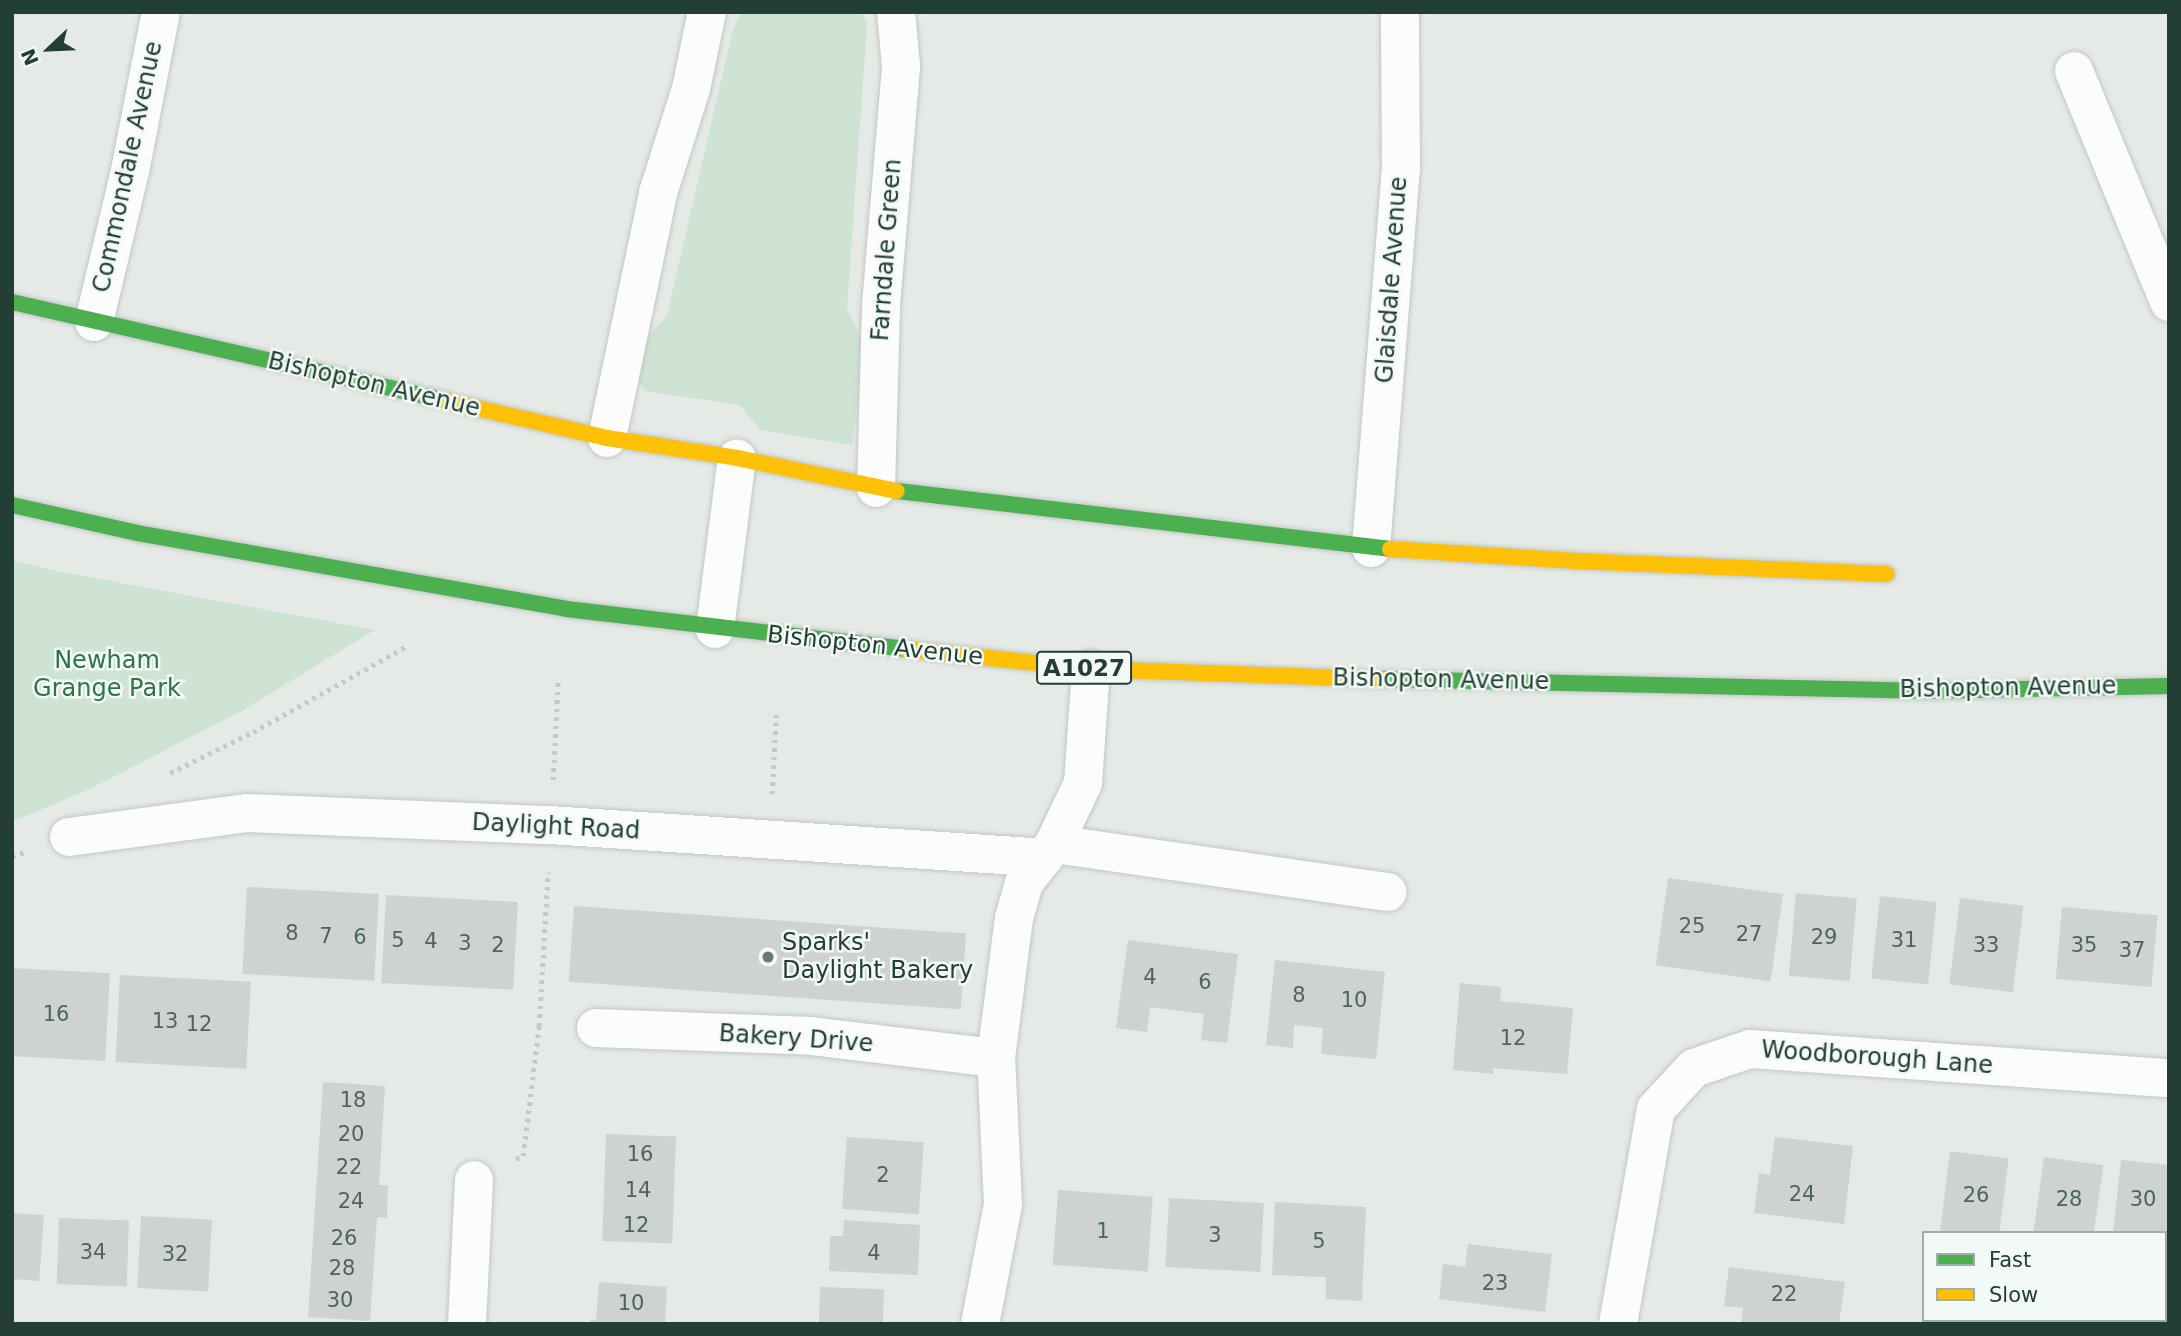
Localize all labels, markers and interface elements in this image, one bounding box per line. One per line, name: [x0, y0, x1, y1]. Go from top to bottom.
north arrow: [14, 14, 84, 84]
street label: Commondale Avenue: [87, 39, 169, 295]
text: N: [16, 46, 43, 69]
street label: Farndale Green: [866, 158, 908, 342]
street label: Glaisdale Avenue: [1370, 176, 1414, 384]
street label: Bishopton Avenue: [265, 347, 483, 423]
street label: Bishopton Avenue: [766, 620, 984, 672]
park label: Newham Grange Park: [33, 647, 181, 703]
road number: A1027: [1035, 648, 1133, 688]
street label: Bishopton Avenue: [1332, 664, 1550, 696]
street label: Bishopton Avenue: [1899, 672, 2117, 704]
street label: Daylight Road: [471, 808, 641, 846]
house number: 25: [1679, 913, 1705, 939]
house number: 8: [285, 920, 299, 946]
house number: 27: [1736, 921, 1762, 947]
house number: 7: [319, 923, 333, 949]
house number: 6: [353, 924, 367, 950]
house number: 29: [1811, 924, 1837, 950]
house number: 5: [391, 927, 405, 953]
house number: 31: [1891, 927, 1917, 953]
house number: 4: [424, 928, 438, 954]
place label: Sparks' Daylight Bakery: [782, 929, 973, 985]
house number: 3: [458, 930, 472, 956]
house number: 2: [491, 932, 505, 958]
house number: 33: [1973, 932, 1999, 958]
house number: 35: [2071, 932, 2097, 958]
house number: 37: [2119, 937, 2145, 963]
marker: Sparks' Daylight Bakery: [760, 949, 776, 965]
house number: 4: [1143, 964, 1157, 990]
house number: 6: [1198, 969, 1212, 995]
house number: 8: [1292, 982, 1306, 1008]
house number: 10: [1341, 987, 1367, 1013]
house number: 16: [43, 1001, 69, 1027]
house number: 13: [152, 1008, 178, 1034]
house number: 12: [186, 1011, 212, 1037]
street label: Bakery Drive: [718, 1019, 874, 1059]
house number: 12: [1500, 1025, 1526, 1051]
street label: Woodborough Lane: [1760, 1036, 1994, 1080]
house number: 18: [340, 1087, 366, 1113]
house number: 20: [338, 1121, 364, 1147]
house number: 16: [627, 1141, 653, 1167]
house number: 22: [336, 1154, 362, 1180]
house number: 2: [876, 1162, 890, 1188]
house number: 14: [625, 1177, 651, 1203]
house number: 24: [1789, 1181, 1815, 1207]
house number: 26: [1963, 1182, 1989, 1208]
house number: 28: [2056, 1186, 2082, 1212]
house number: 30: [2130, 1186, 2156, 1212]
house number: 24: [338, 1188, 364, 1214]
house number: 12: [623, 1212, 649, 1238]
house number: 1: [1096, 1218, 1110, 1244]
house number: 3: [1208, 1222, 1222, 1248]
house number: 26: [331, 1225, 357, 1251]
house number: 5: [1312, 1228, 1326, 1254]
legend: [1922, 1231, 2167, 1322]
house number: 34: [80, 1239, 106, 1265]
house number: 4: [867, 1240, 881, 1266]
house number: 32: [162, 1241, 188, 1267]
text: Fast: [1989, 1248, 2031, 1272]
house number: 28: [329, 1255, 355, 1281]
house number: 23: [1482, 1270, 1508, 1296]
house number: 22: [1771, 1281, 1797, 1307]
text: Slow: [1989, 1283, 2038, 1307]
house number: 30: [327, 1287, 353, 1313]
house number: 10: [618, 1290, 644, 1316]

